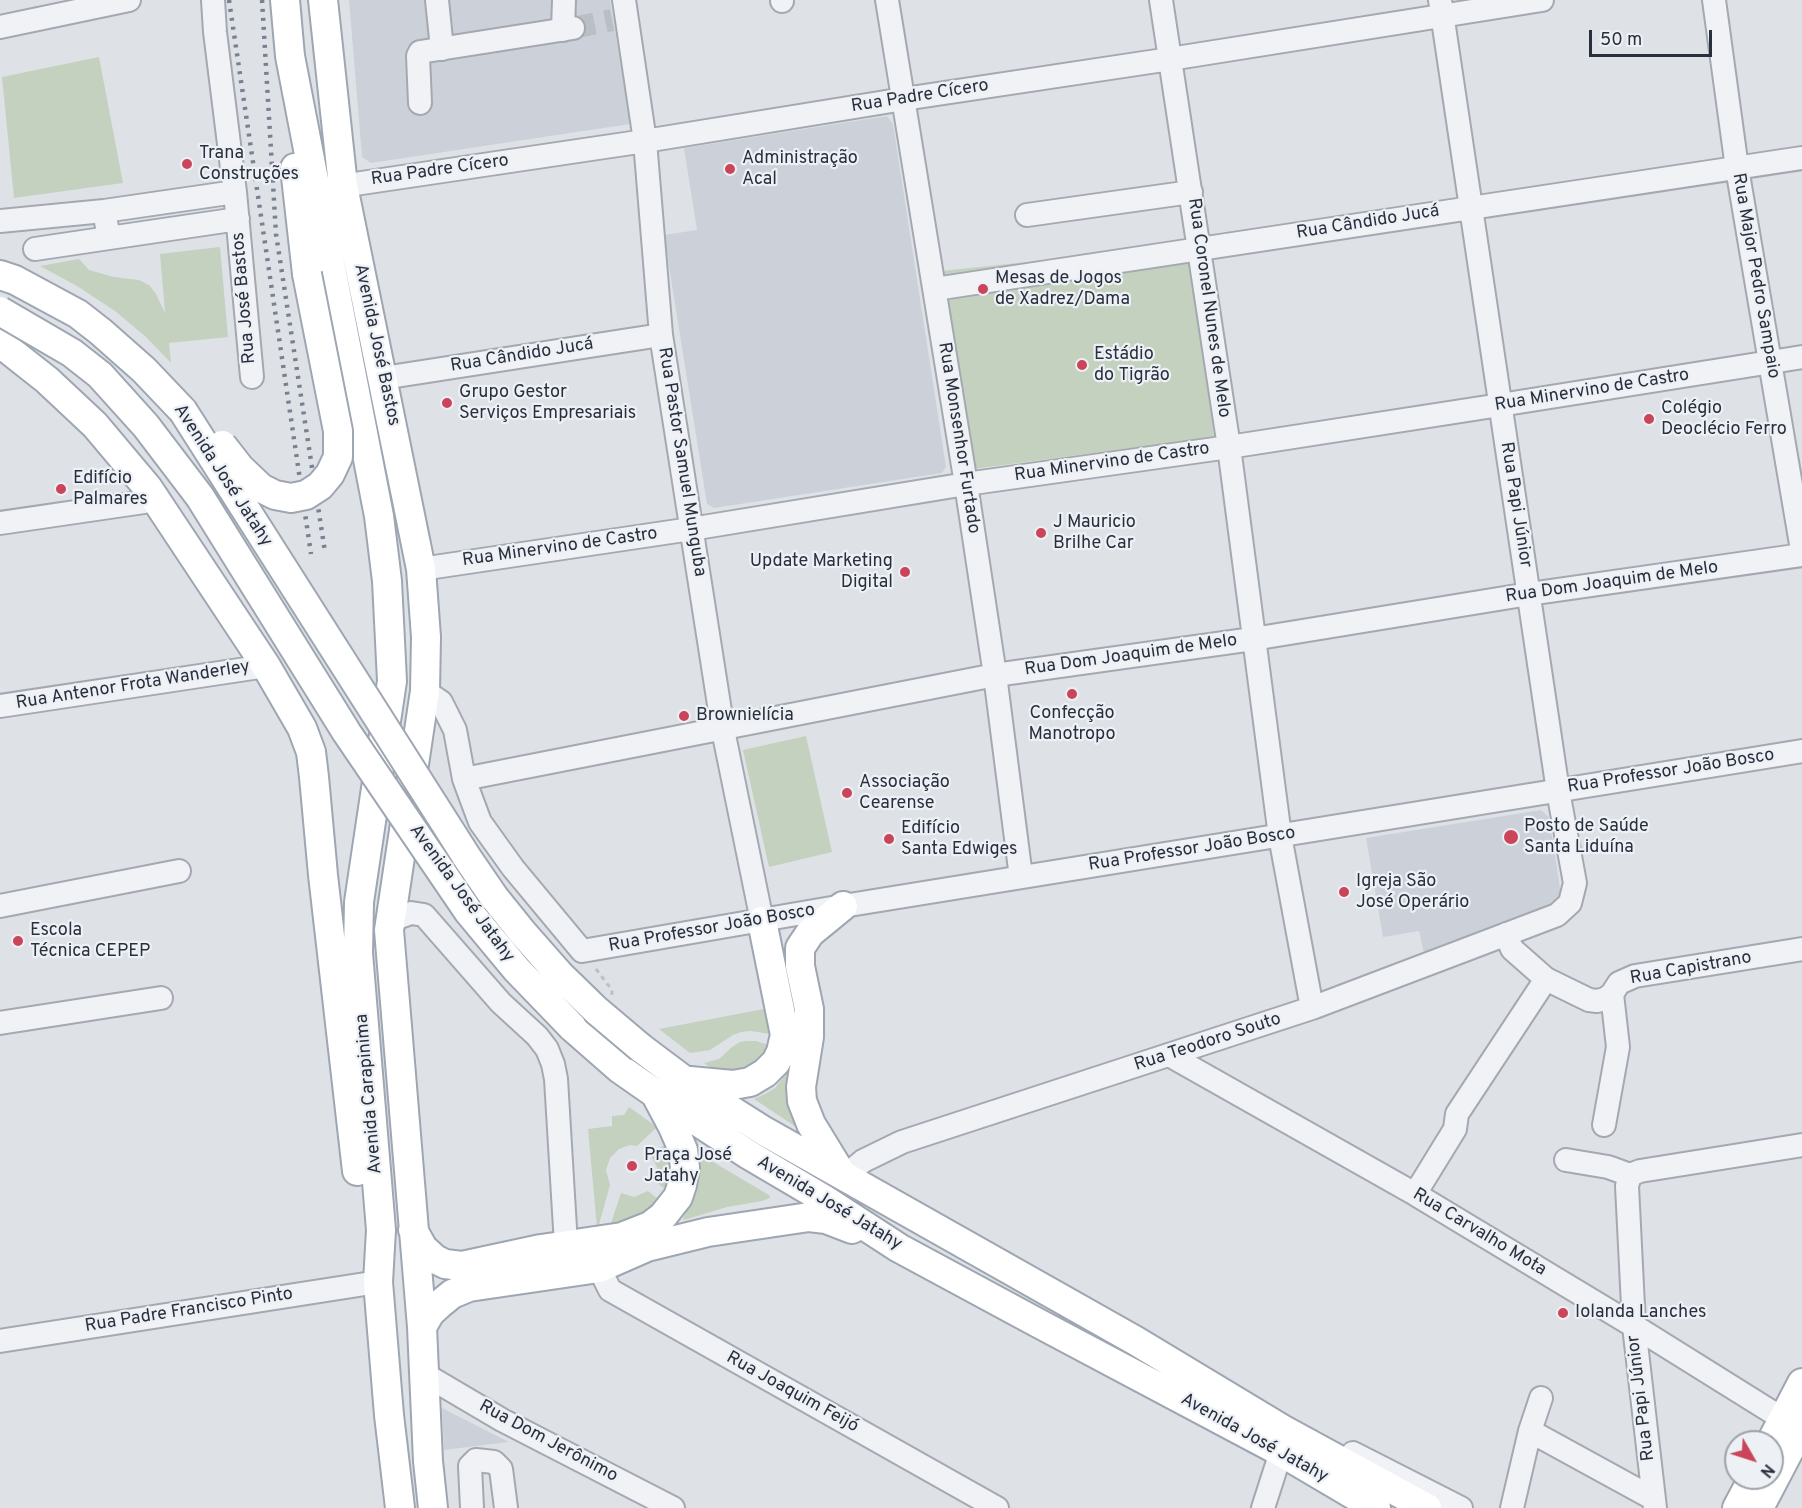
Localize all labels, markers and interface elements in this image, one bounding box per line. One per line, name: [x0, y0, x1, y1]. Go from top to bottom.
scale bar: [1592, 18, 1715, 56]
text: 50 m: [1600, 29, 1642, 52]
street label: Rua Padre Cícero: [850, 75, 990, 119]
place label: Trana Construções: [199, 143, 299, 186]
place label: Administração Acal: [742, 148, 858, 190]
street label: Rua Padre Cícero: [370, 151, 510, 191]
marker: Trana Construções: [180, 157, 194, 171]
marker: Administração Acal: [723, 162, 737, 176]
street label: Rua Major Pedro Sampaio: [1726, 172, 1784, 380]
street label: Rua Coronel Nunes de Melo: [1182, 197, 1234, 419]
street label: Rua Cândido Jucá: [1295, 201, 1441, 245]
street label: Rua José Bastos: [228, 231, 262, 365]
street label: Avenida José Bastos: [348, 262, 404, 428]
place label: Mesas de Jogos de Xadrez/Dama: [995, 268, 1130, 310]
marker: Mesas de Jogos de Xadrez/Dama: [976, 282, 990, 296]
street label: Rua Cândido Jucá: [449, 334, 595, 378]
street label: Rua Monsenhor Furtado: [932, 341, 984, 535]
place label: Estádio do Tigrão: [1094, 344, 1170, 386]
street label: Rua Pastor Samuel Munguba: [652, 346, 710, 578]
marker: Estádio do Tigrão: [1075, 358, 1089, 372]
street label: Rua Minervino de Castro: [1493, 365, 1691, 417]
place label: Grupo Gestor Serviços Empresariais: [459, 382, 636, 424]
marker: Grupo Gestor Serviços Empresariais: [440, 396, 454, 410]
place label: Colégio Deoclécio Ferro: [1661, 398, 1787, 440]
street label: Avenida José Jatahy: [168, 401, 276, 551]
marker: Colégio Deoclécio Ferro: [1642, 412, 1656, 426]
street label: Rua Minervino de Castro: [1013, 439, 1211, 487]
street label: Rua Papi Júnior: [1494, 441, 1536, 569]
place label: Edifício Palmares: [73, 468, 148, 510]
marker: Edifício Palmares: [54, 482, 68, 496]
place label: J Mauricio Brilhe Car: [1053, 512, 1136, 554]
street label: Rua Minervino de Castro: [461, 524, 659, 572]
marker: J Mauricio Brilhe Car: [1034, 526, 1048, 540]
place label: Update Marketing Digital: [750, 551, 893, 594]
street label: Rua Dom Joaquim de Melo: [1504, 557, 1720, 609]
marker: Update Marketing Digital: [898, 565, 912, 579]
street label: Rua Dom Joaquim de Melo: [1023, 630, 1239, 682]
street label: Rua Antenor Frota Wanderley: [14, 657, 252, 715]
marker: Confecção Manotropo: [1065, 687, 1079, 701]
place label: Confecção Manotropo: [1029, 703, 1115, 746]
place label: Brownielícia: [696, 705, 794, 727]
marker: Brownielícia: [677, 709, 691, 723]
street label: Rua Professor João Bosco: [1566, 745, 1776, 799]
place label: Associação Cearense: [859, 772, 950, 814]
marker: Associação Cearense: [840, 786, 854, 800]
place label: Posto de Saúde Santa Liduína: [1524, 816, 1649, 858]
place label: Edifício Santa Edwiges: [901, 818, 1017, 860]
street label: Avenida José Jatahy: [404, 821, 518, 967]
street label: Rua Professor João Bosco: [1087, 823, 1297, 877]
marker: Posto de Saúde Santa Liduína: [1502, 828, 1520, 846]
marker: Edifício Santa Edwiges: [882, 832, 896, 846]
place label: Igreja São José Operário: [1356, 871, 1469, 914]
marker: Igreja São José Operário: [1337, 885, 1351, 899]
street label: Rua Professor João Bosco: [607, 900, 817, 958]
place label: Escola Técnica CEPEP: [30, 920, 150, 962]
marker: Escola Técnica CEPEP: [11, 934, 25, 948]
street label: Rua Capistrano: [1629, 948, 1753, 990]
street label: Rua Teodoro Souto: [1132, 1009, 1284, 1077]
street label: Avenida Carapinima: [352, 1013, 388, 1175]
place label: Praça José Jatahy: [644, 1145, 732, 1188]
street label: Avenida José Jatahy: [753, 1152, 905, 1256]
marker: Praça José Jatahy: [625, 1159, 639, 1173]
street label: Rua Carvalho Mota: [1408, 1185, 1550, 1281]
street label: Rua Padre Francisco Pinto: [84, 1284, 294, 1338]
place label: Iolanda Lanches: [1575, 1302, 1706, 1324]
marker: Iolanda Lanches: [1556, 1306, 1570, 1320]
street label: Rua Papi Júnior: [1624, 1334, 1660, 1462]
street label: Rua Joaquim Feijó: [722, 1348, 862, 1438]
street label: Avenida José Jatahy: [1176, 1389, 1332, 1489]
street label: Rua Dom Jerônimo: [475, 1396, 621, 1488]
north arrow: [1724, 1430, 1784, 1490]
text: N: [1755, 1459, 1778, 1481]

